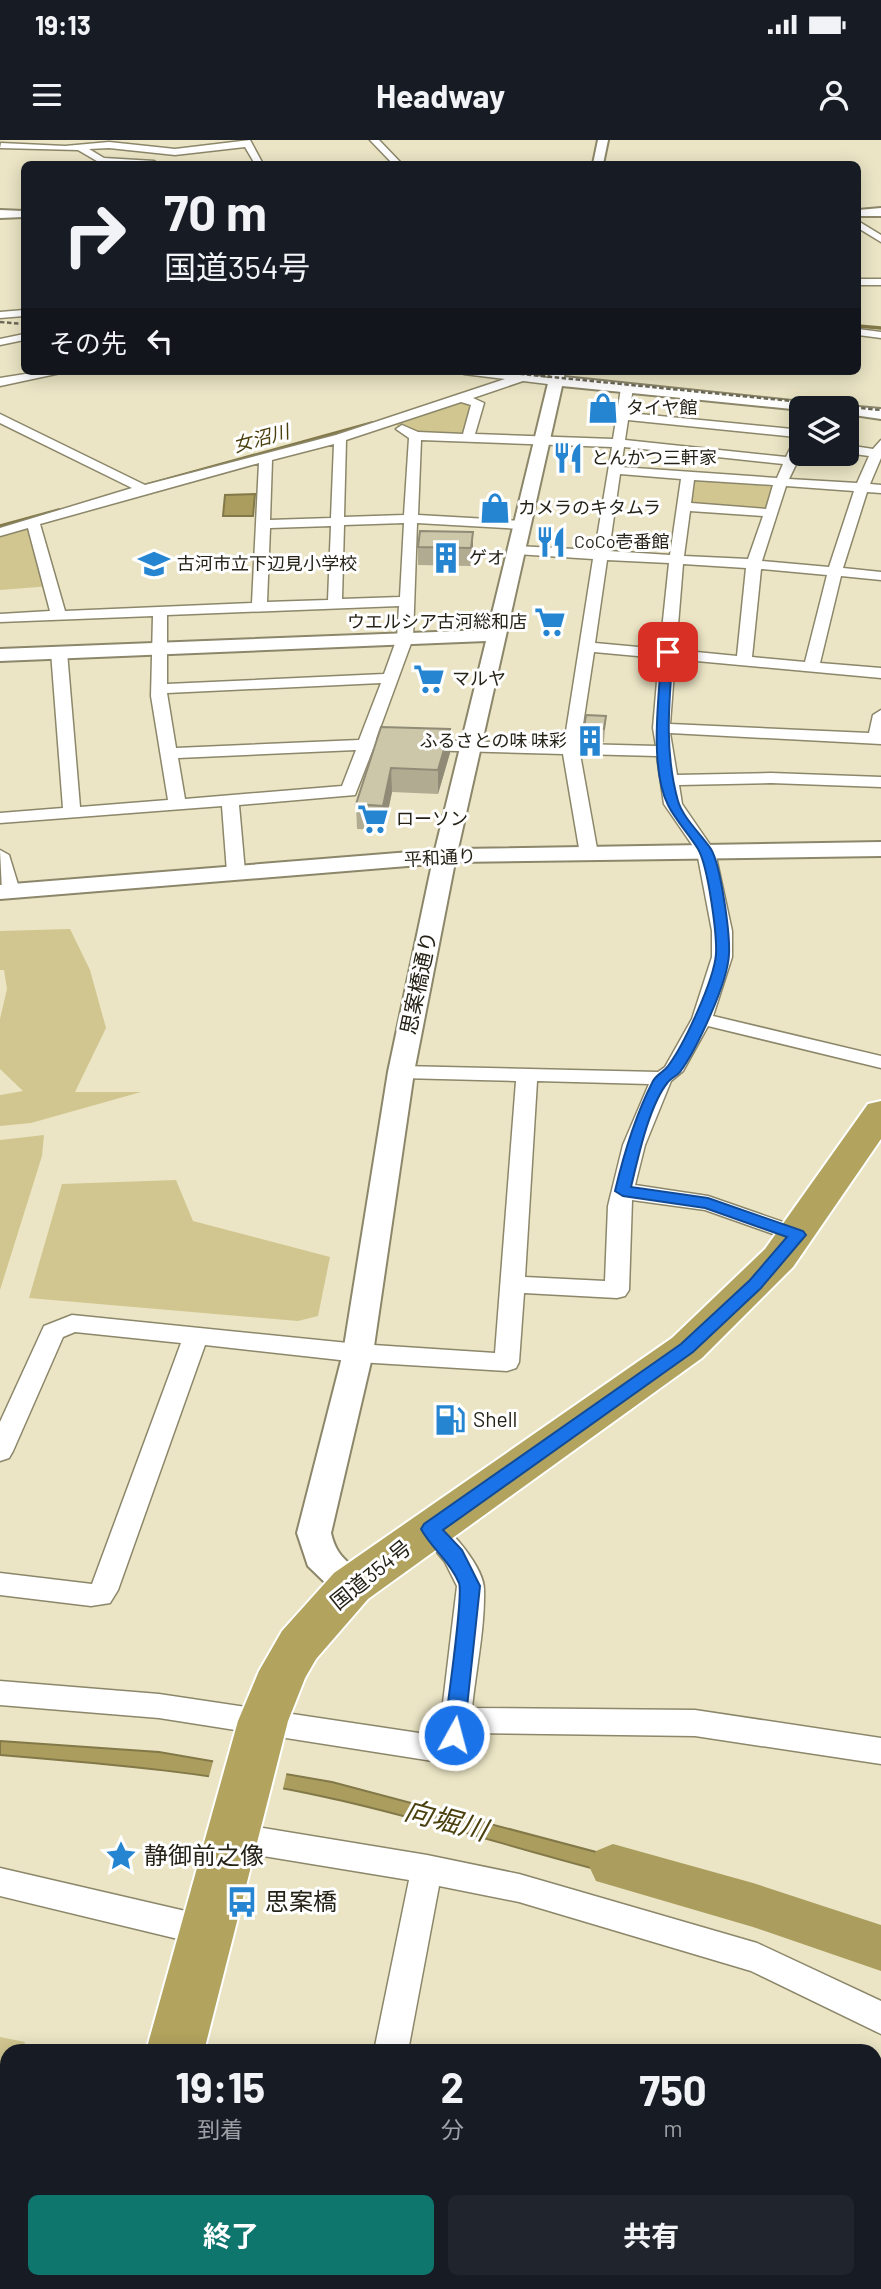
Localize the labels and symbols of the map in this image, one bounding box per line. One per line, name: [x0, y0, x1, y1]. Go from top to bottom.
shop icon: タイヤ館: [586, 391, 620, 425]
place label: タイヤ館: [626, 396, 697, 418]
water label: 女沼川: [230, 419, 293, 456]
restaurant icon: とんかつ三軒家: [551, 441, 585, 475]
place label: とんかつ三軒家: [591, 446, 717, 468]
shop icon: カメラのキタムラ: [478, 491, 512, 525]
place label: カメラのキタムラ: [518, 496, 661, 518]
restaurant icon: CoCo壱番館: [534, 525, 568, 559]
place label: CoCo壱番館: [574, 530, 669, 552]
building icon: ゲオ: [429, 541, 463, 575]
place label: ゲオ: [469, 546, 505, 568]
school or university icon: 古河市立下辺見小学校: [137, 547, 171, 581]
place label: 古河市立下辺見小学校: [177, 552, 357, 574]
supermarket icon: ウエルシア古河総和店: [533, 605, 567, 639]
place label: ウエルシア古河総和店: [347, 610, 527, 632]
pin: [638, 622, 698, 682]
supermarket icon: マルヤ: [412, 662, 446, 696]
place label: マルヤ: [452, 667, 506, 689]
building icon: ふるさとの味 味彩: [573, 724, 607, 758]
place label: ふるさとの味 味彩: [420, 729, 567, 751]
supermarket icon: ローソン: [356, 802, 390, 836]
place label: ローソン: [396, 807, 468, 829]
street label: 平和通り: [403, 844, 476, 870]
street label: 思案橋通り: [394, 929, 441, 1037]
fuel station icon: Shell: [433, 1403, 467, 1437]
place label: Shell: [473, 1406, 517, 1431]
street label: 国道354号: [325, 1534, 415, 1614]
position arrow: [417, 1698, 491, 1772]
water label: 向堀川: [401, 1792, 494, 1847]
place icon: 静御前之像: [104, 1839, 138, 1873]
place label: 静御前之像: [144, 1840, 264, 1869]
bus stop icon: 思案橋: [225, 1885, 259, 1919]
place label: 思案橋: [265, 1886, 337, 1915]

